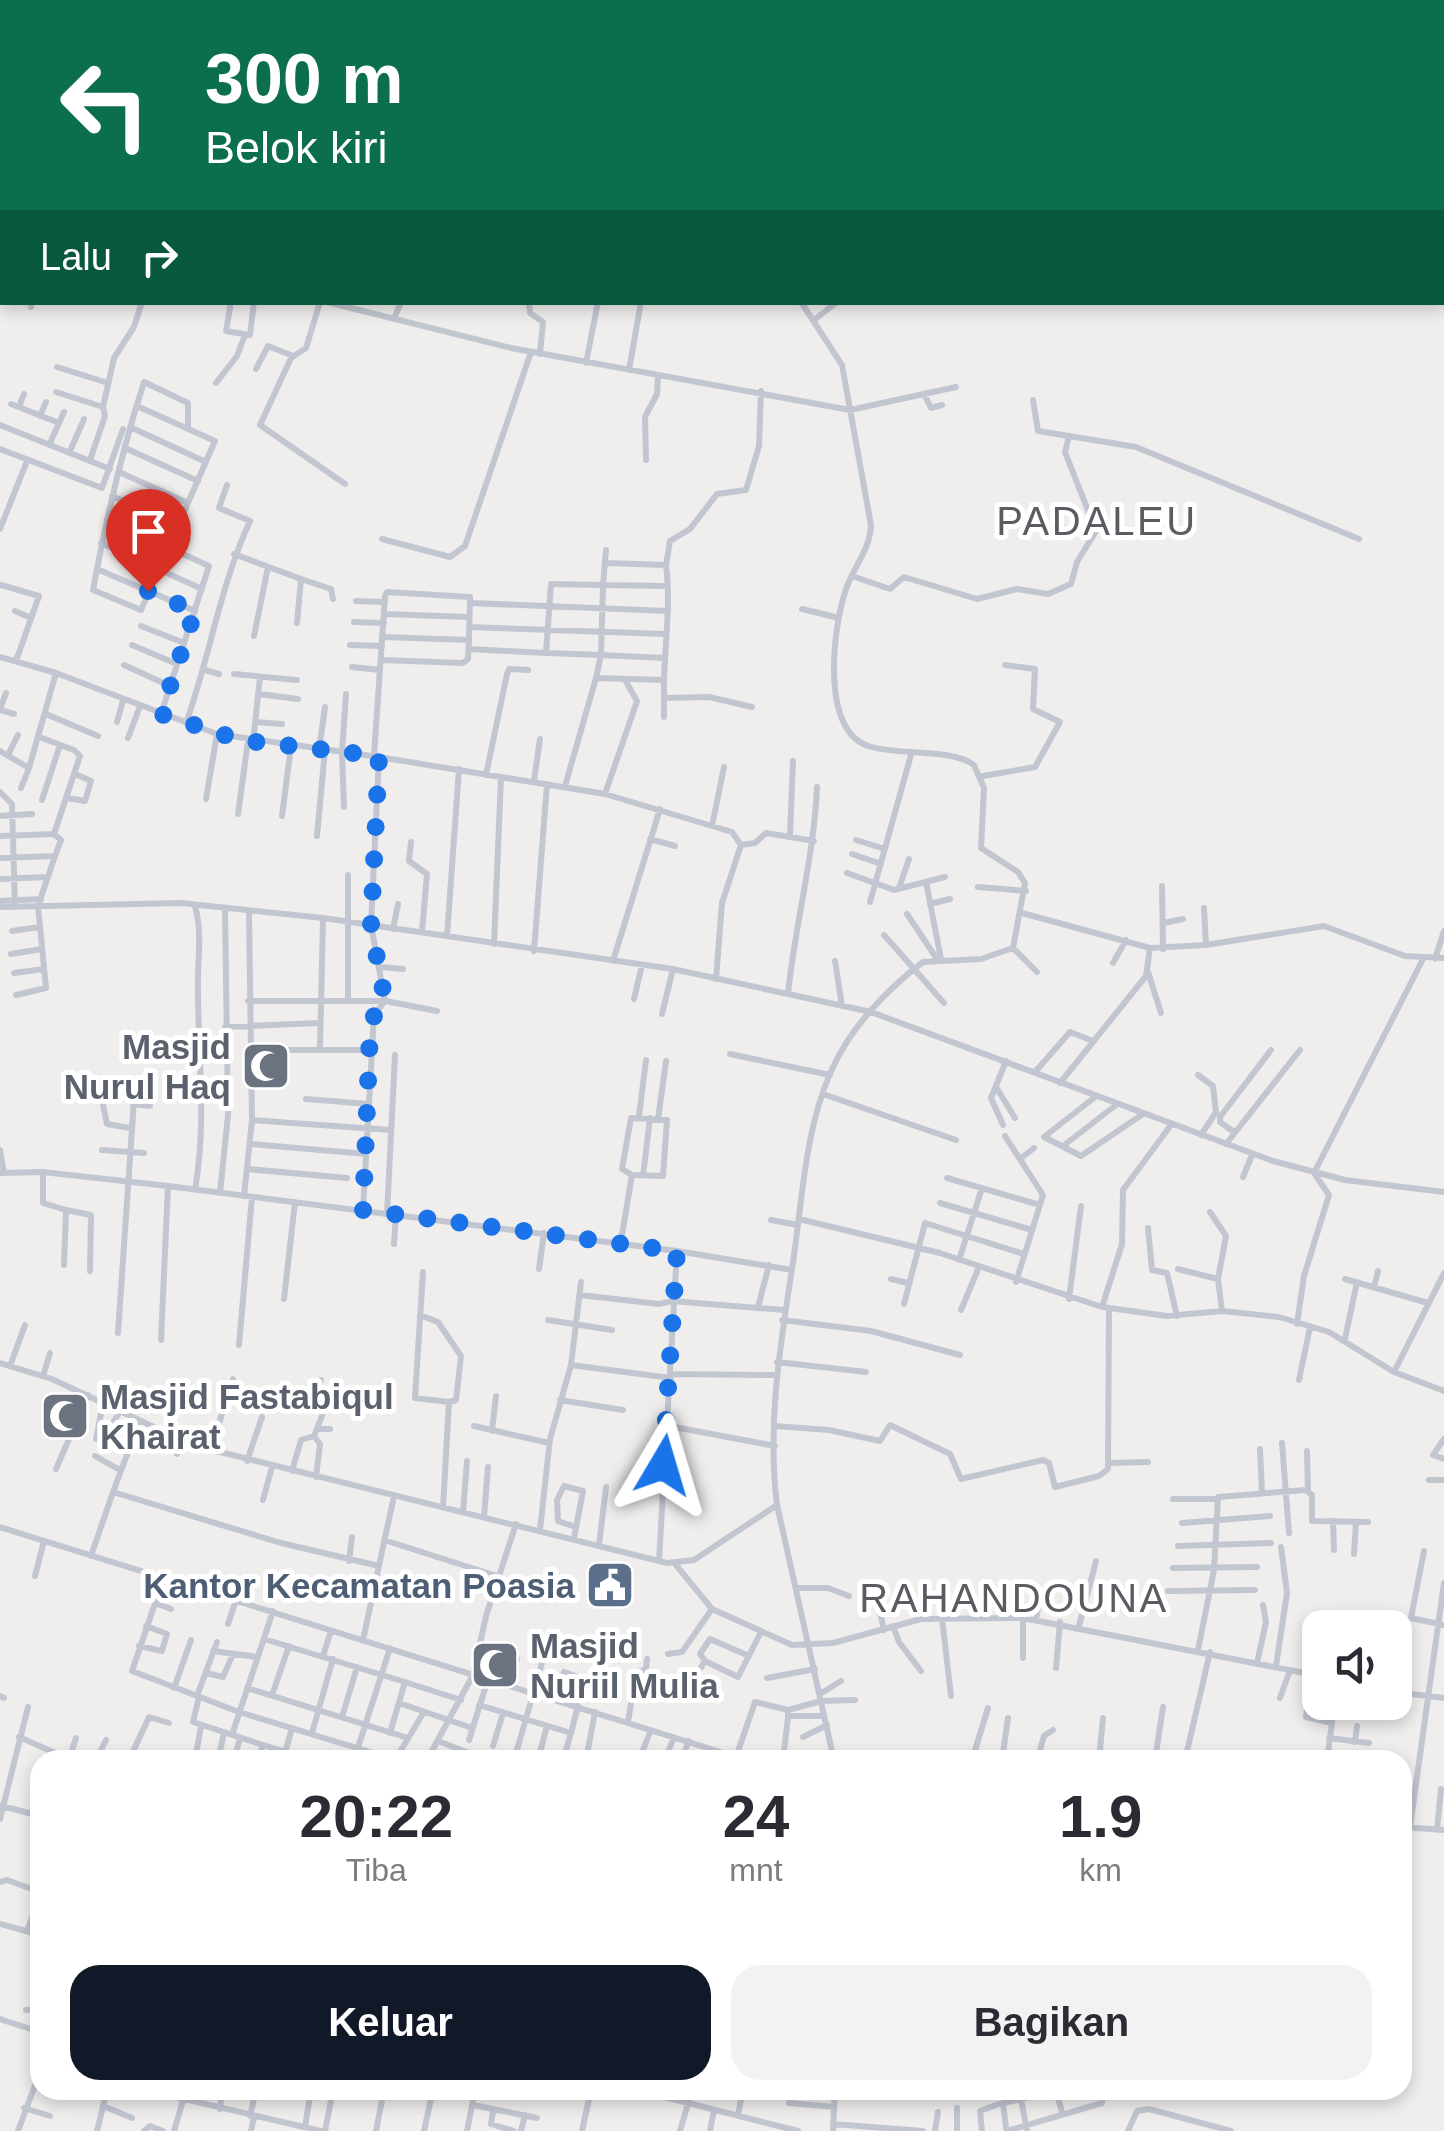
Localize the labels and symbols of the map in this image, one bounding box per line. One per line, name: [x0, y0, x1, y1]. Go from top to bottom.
pin: [106, 489, 191, 592]
district label: PADALEU: [996, 499, 1198, 543]
place label: Masjid Nurul Haq: [64, 1027, 231, 1106]
mosque icon: Masjid Nurul Haq: [240, 1040, 292, 1092]
place label: Masjid Fastabiqul Khairat: [100, 1377, 394, 1456]
mosque icon: Masjid Fastabiqul Khairat: [39, 1390, 91, 1442]
position arrow: [611, 1413, 715, 1517]
public building icon: Kantor Kecamatan Poasia: [584, 1559, 636, 1611]
place label: Kantor Kecamatan Poasia: [143, 1566, 576, 1605]
district label: RAHANDOUNA: [859, 1576, 1169, 1620]
place label: Masjid Nuriil Mulia: [530, 1626, 719, 1705]
mosque icon: Masjid Nuriil Mulia: [469, 1639, 521, 1691]

